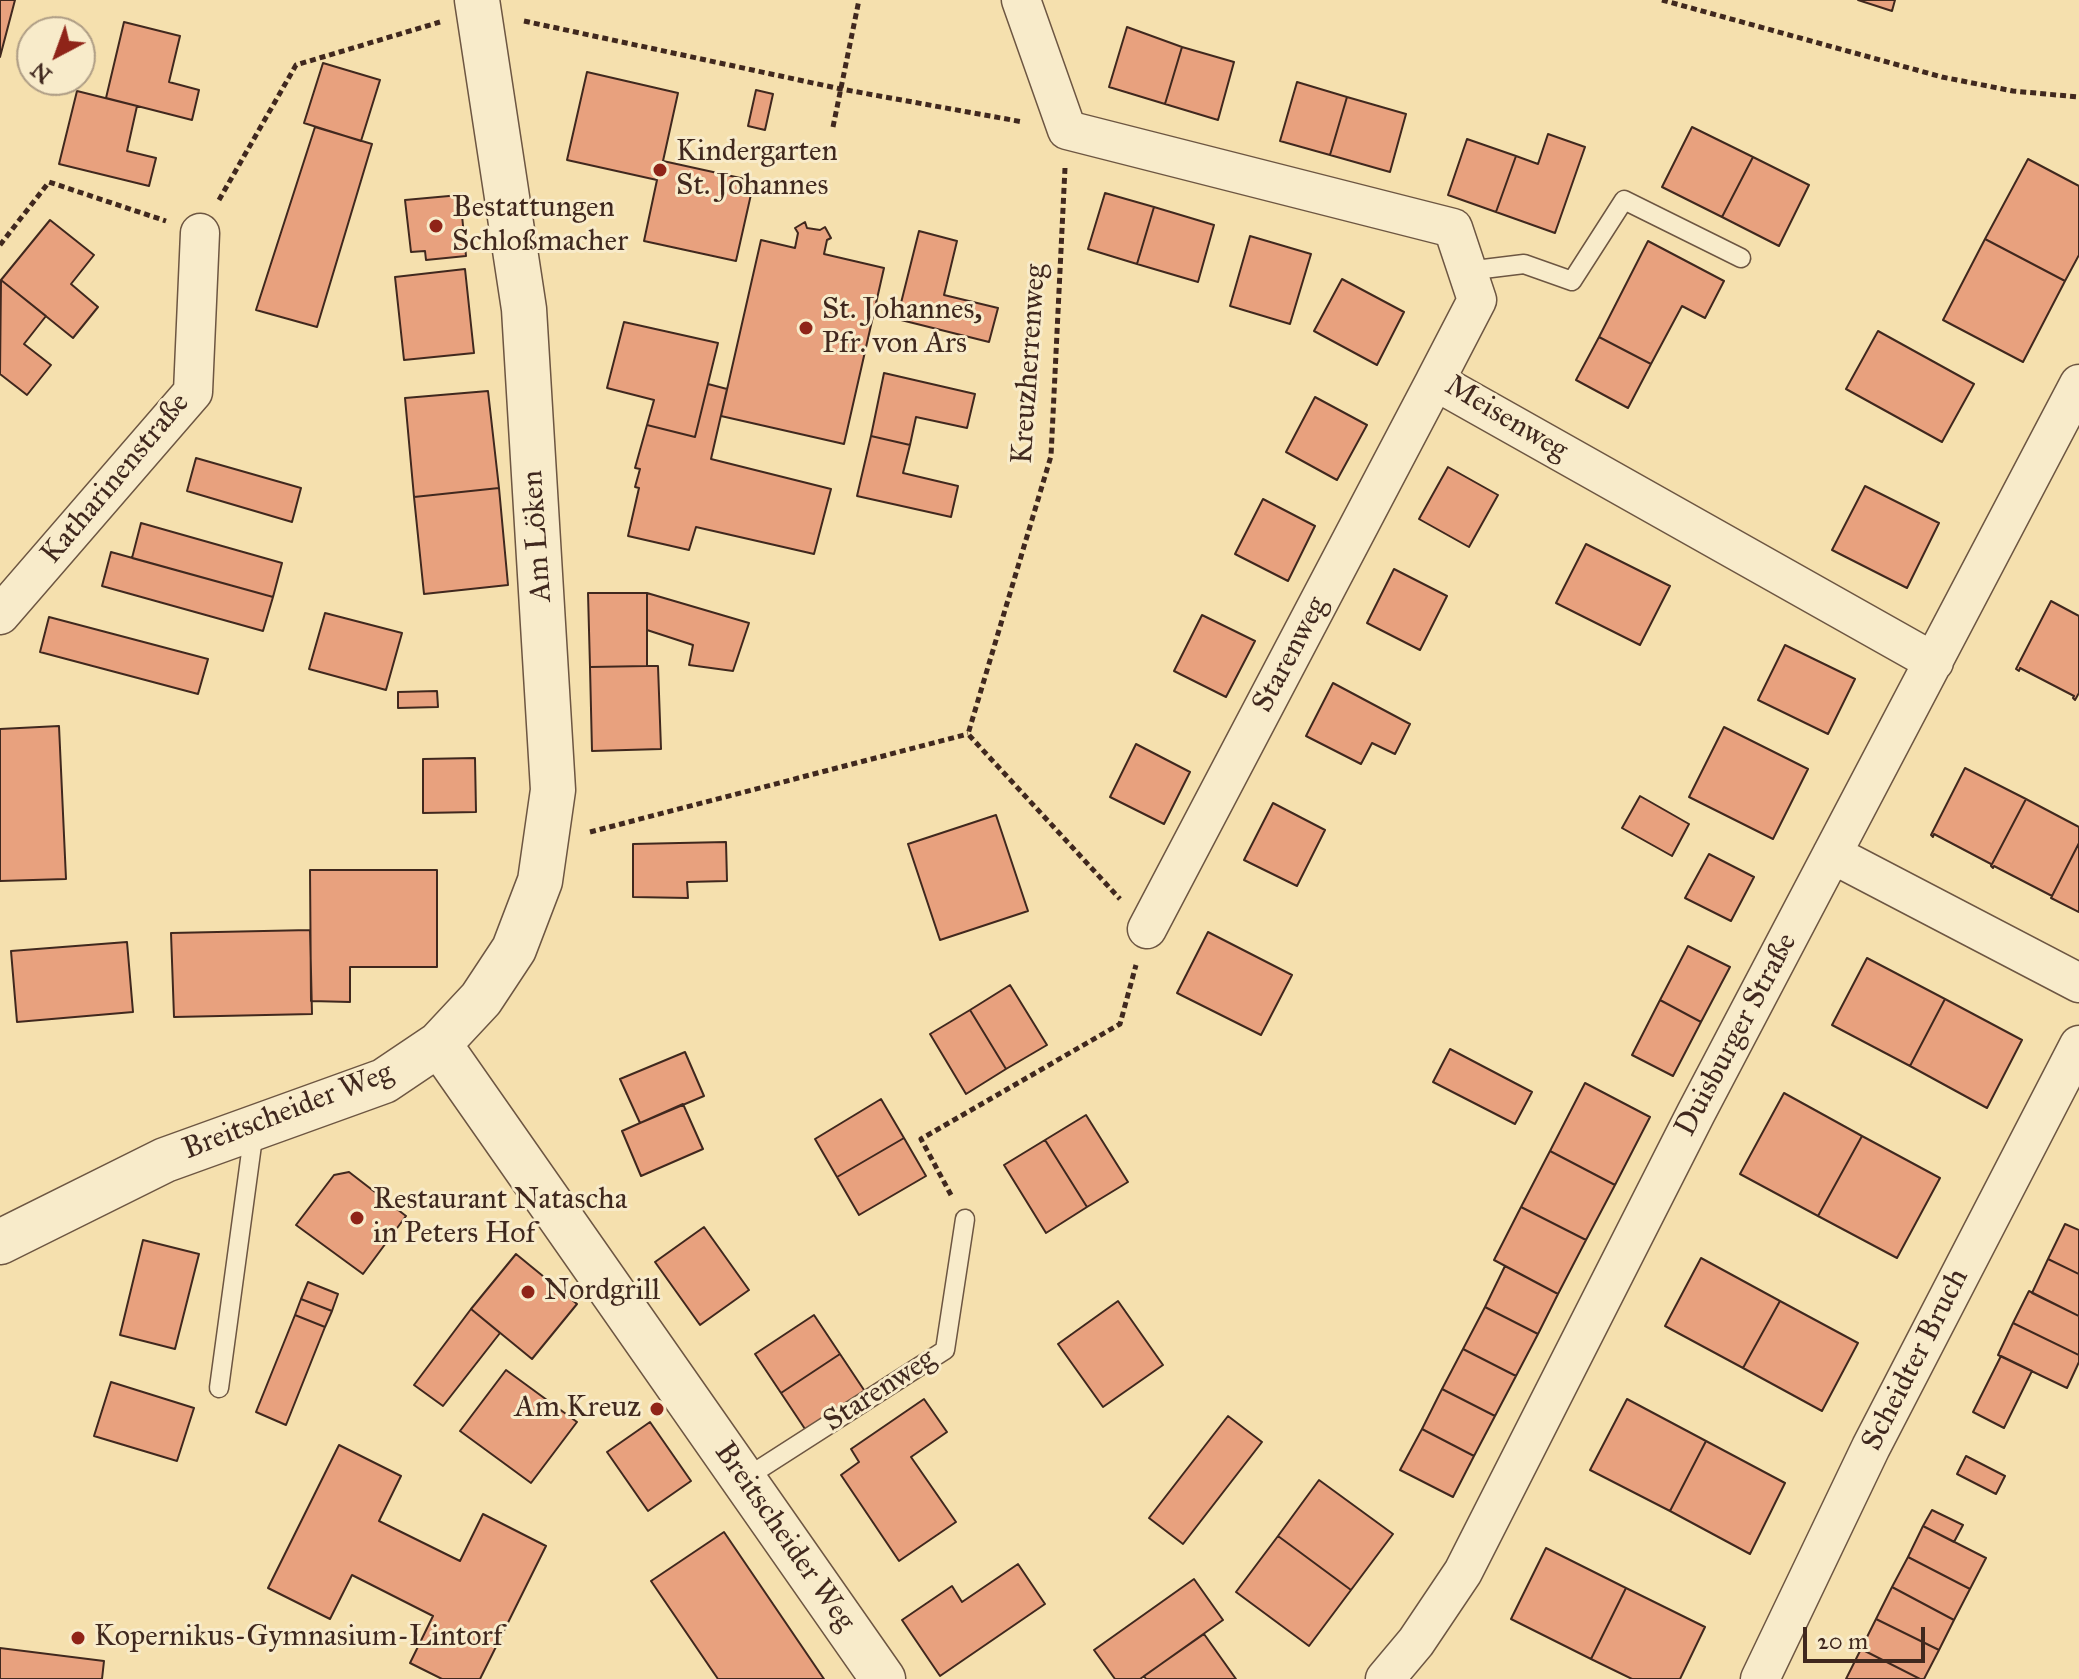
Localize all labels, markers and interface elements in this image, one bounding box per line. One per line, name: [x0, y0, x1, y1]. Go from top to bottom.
north arrow: [16, 16, 96, 96]
text: N: [25, 57, 57, 89]
place label: Kindergarten St. Johannes: [676, 135, 838, 206]
marker: Kindergarten St. Johannes: [651, 161, 669, 179]
place label: Bestattungen Schloßmacher: [452, 191, 628, 262]
marker: Bestattungen Schloßmacher: [427, 217, 445, 235]
street label: Kreuzherrenweg: [1005, 263, 1055, 465]
place label: St. Johannes, Pfr. von Ars: [822, 293, 982, 364]
marker: St. Johannes, Pfr. von Ars: [797, 319, 815, 337]
street label: Meisenweg: [1438, 368, 1574, 470]
street label: Katharinenstraße: [34, 386, 198, 572]
street label: Am Löken: [515, 469, 561, 603]
street label: Starenweg: [1246, 591, 1336, 719]
street label: Duisburger Straße: [1668, 927, 1806, 1143]
street label: Breitscheider Weg: [178, 1055, 398, 1169]
place label: Restaurant Natascha in Peters Hof: [373, 1183, 627, 1254]
marker: Restaurant Natascha in Peters Hof: [348, 1209, 366, 1227]
street label: Scheidter Bruch: [1855, 1263, 1977, 1457]
place label: Nordgrill: [544, 1274, 660, 1310]
marker: Nordgrill: [519, 1283, 537, 1301]
street label: Starenweg: [817, 1342, 943, 1440]
place label: Am Kreuz: [514, 1391, 641, 1427]
marker: Am Kreuz: [648, 1400, 666, 1418]
street label: Breitscheider Weg: [706, 1436, 862, 1638]
scale bar: [1807, 1611, 1929, 1661]
place label: Kopernikus-Gymnasium-Lintorf: [94, 1620, 503, 1656]
text: 20 m: [1817, 1626, 1868, 1656]
marker: Kopernikus-Gymnasium-Lintorf: [69, 1629, 87, 1647]

